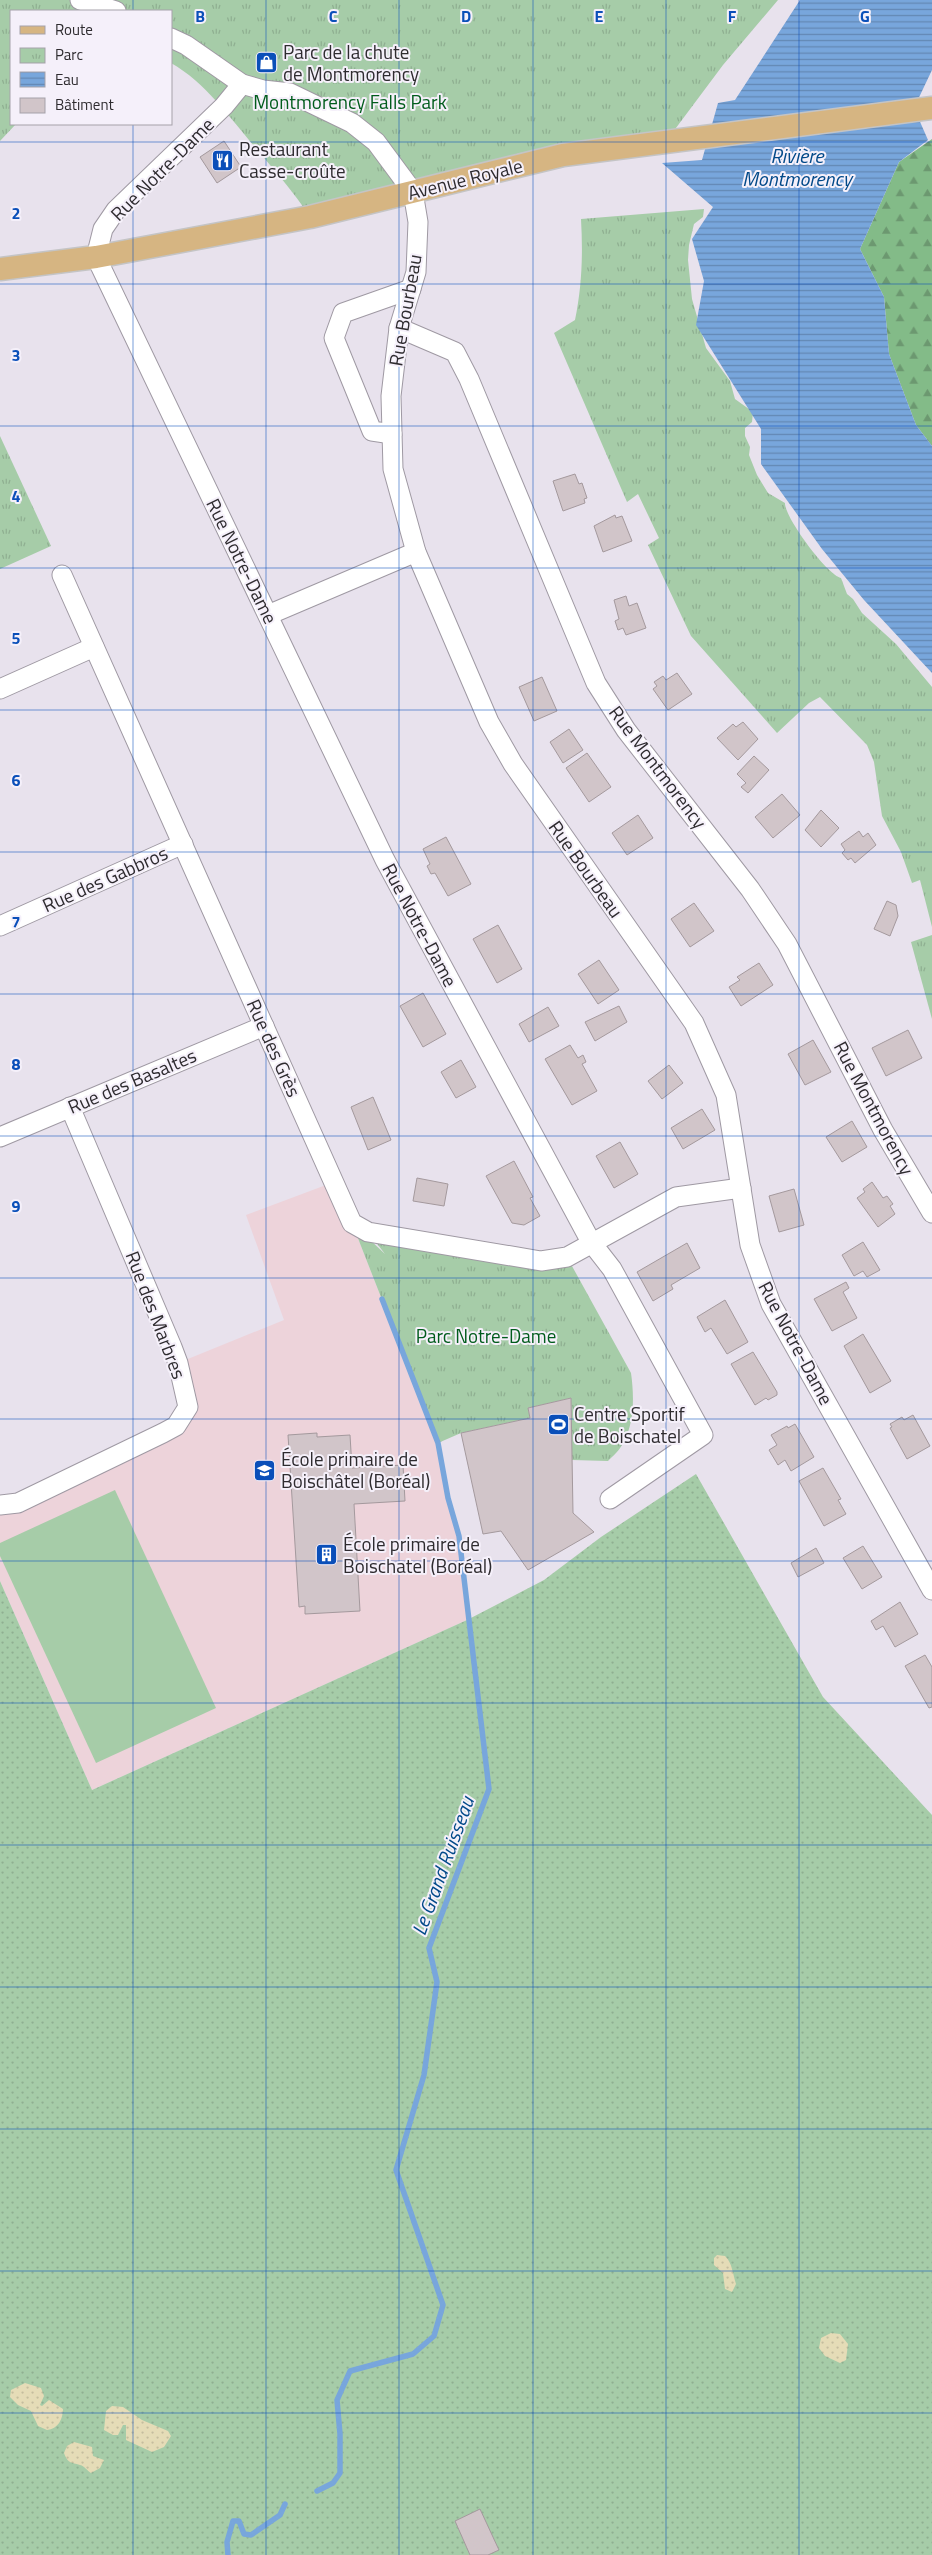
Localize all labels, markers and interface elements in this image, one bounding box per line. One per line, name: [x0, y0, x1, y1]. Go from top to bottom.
text: B: [195, 4, 205, 28]
text: C: [329, 4, 338, 28]
text: D: [461, 4, 471, 28]
text: E: [595, 4, 604, 28]
text: F: [728, 4, 737, 28]
text: G: [860, 4, 870, 28]
legend: [10, 10, 172, 125]
text: Route: [55, 18, 93, 41]
place label: Parc de la chute de Montmorency: [283, 37, 419, 88]
text: Parc: [55, 43, 83, 66]
shop icon: Parc de la chute de Montmorency: [255, 51, 279, 75]
text: Eau: [55, 68, 79, 91]
park label: Montmorency Falls Park: [253, 87, 447, 116]
text: Bâtiment: [55, 93, 114, 116]
street label: Rue Notre-Dame: [103, 110, 220, 227]
place label: Restaurant Casse-croûte: [239, 134, 346, 185]
water label: Rivière Montmorency: [742, 140, 854, 194]
restaurant icon: Restaurant Casse-croûte: [211, 148, 235, 172]
street label: Avenue Royale: [404, 150, 525, 207]
text: 2: [12, 201, 20, 225]
street label: Rue Bourbeau: [380, 252, 429, 368]
text: 3: [12, 343, 20, 367]
text: 4: [12, 484, 21, 508]
street label: Rue Notre-Dame: [200, 493, 285, 628]
text: 5: [12, 626, 21, 650]
street label: Rue Montmorency: [602, 699, 714, 834]
text: 6: [12, 768, 21, 792]
street label: Rue Bourbeau: [542, 814, 631, 923]
street label: Rue des Gabbros: [37, 838, 172, 919]
street label: Rue Notre-Dame: [376, 858, 465, 992]
text: 7: [12, 910, 20, 934]
street label: Rue des Grès: [240, 994, 309, 1102]
street label: Rue Montmorency: [827, 1036, 922, 1180]
street label: Rue des Basaltes: [63, 1040, 201, 1121]
text: 8: [12, 1052, 21, 1076]
text: 9: [12, 1194, 21, 1218]
street label: Rue des Marbres: [119, 1247, 194, 1383]
street label: Rue Notre-Dame: [752, 1276, 841, 1410]
park label: Parc Notre-Dame: [416, 1321, 556, 1350]
place label: Centre Sportif de Boischatel: [574, 1399, 685, 1450]
sports icon: Centre Sportif de Boischatel: [546, 1413, 570, 1437]
place label: École primaire de Boischâtel (Boréal): [281, 1444, 430, 1495]
school or university icon: École primaire de Boischâtel (Boréal): [253, 1458, 277, 1482]
place label: École primaire de Boischatel (Boréal): [343, 1529, 492, 1580]
building icon: École primaire de Boischatel (Boréal): [315, 1543, 339, 1567]
water label: Le Grand Ruisseau: [403, 1791, 482, 1940]

